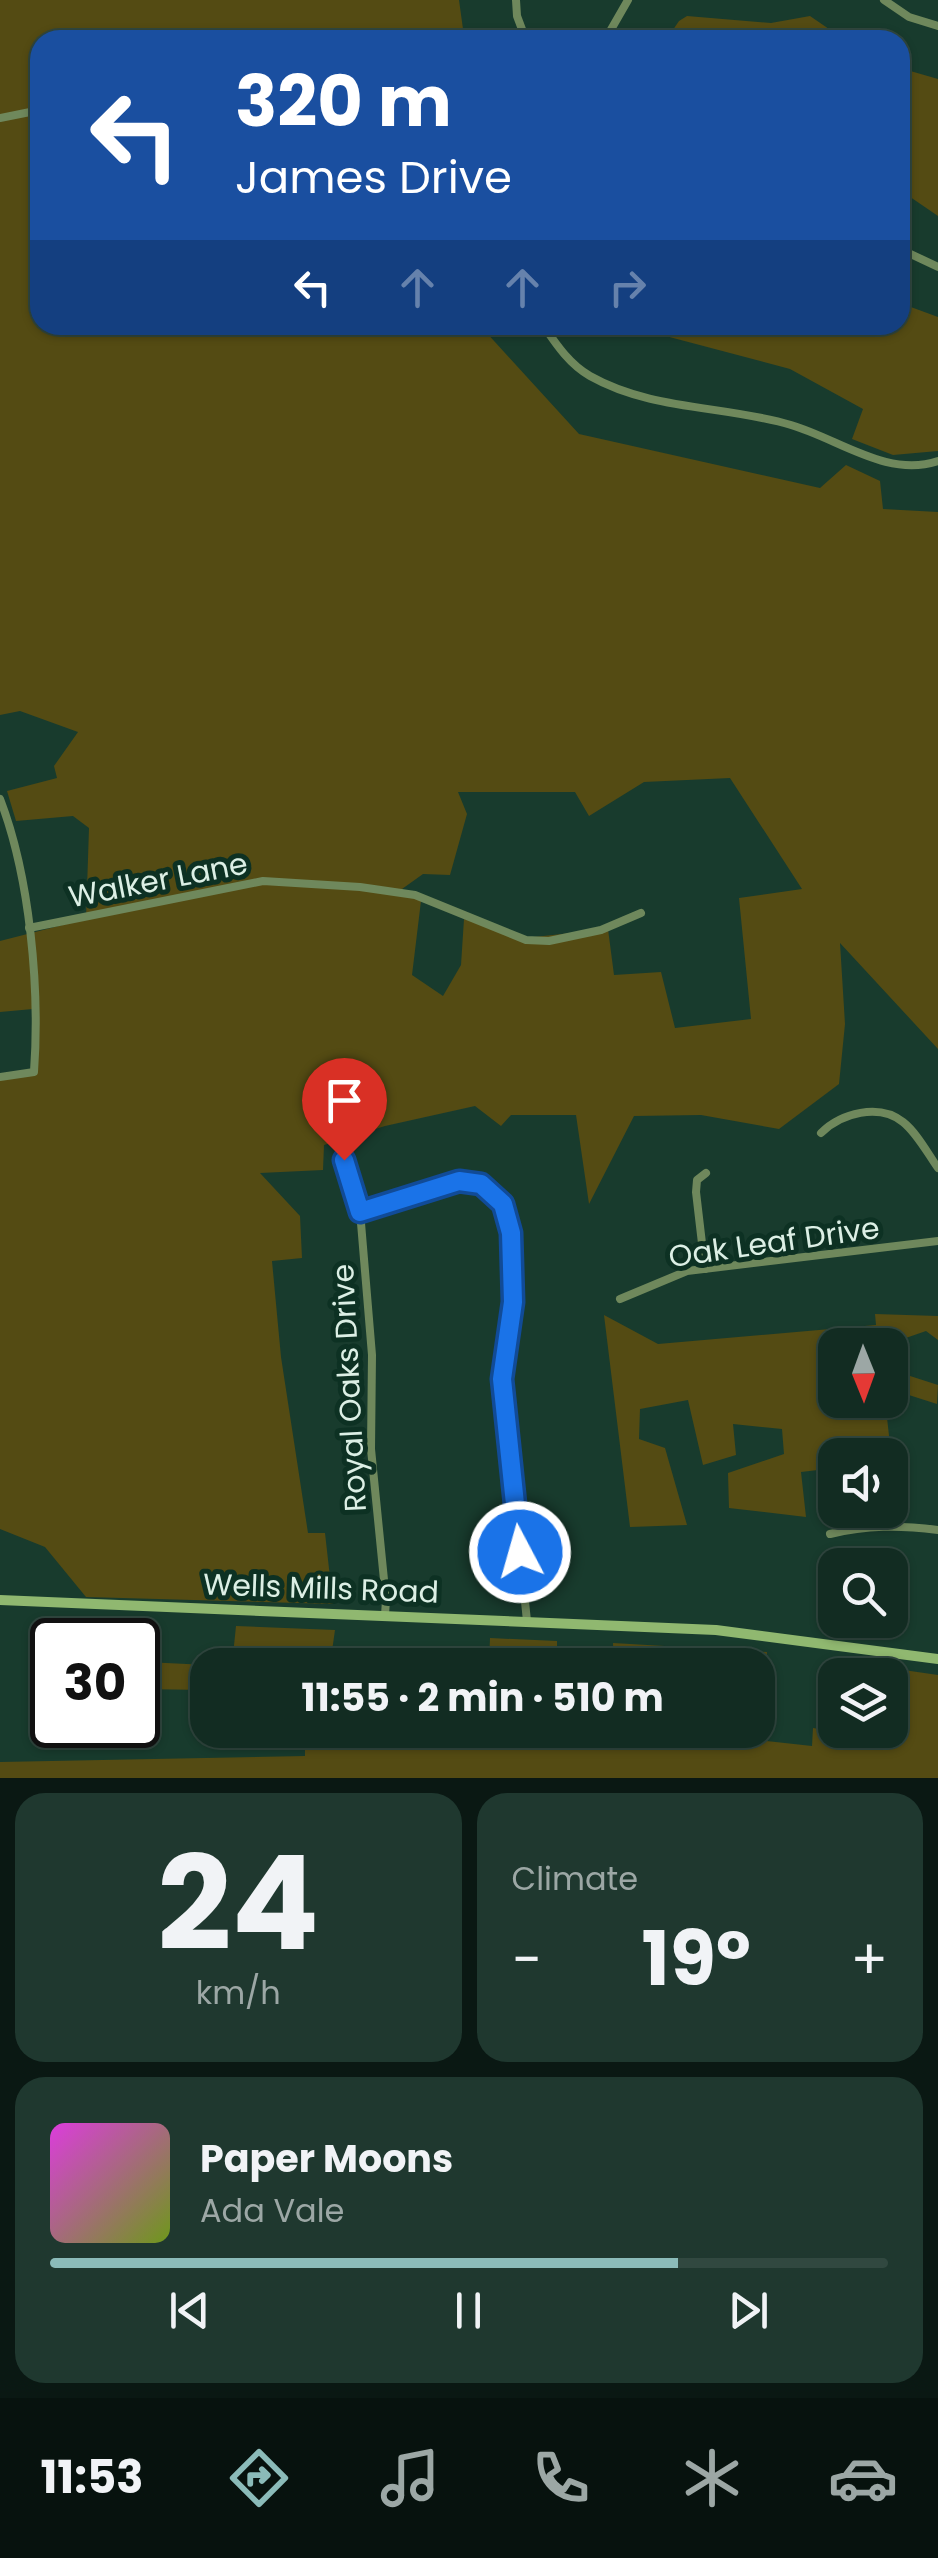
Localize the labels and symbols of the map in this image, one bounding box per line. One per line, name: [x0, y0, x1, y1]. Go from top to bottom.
street label: Walker Lane: [65, 842, 251, 918]
pin: [302, 1058, 387, 1161]
street label: Oak Leaf Drive: [666, 1206, 882, 1278]
street label: Royal Oaks Drive: [321, 1263, 377, 1513]
north arrow: [818, 1328, 908, 1418]
position arrow: [468, 1500, 572, 1604]
street label: Wells Mills Road: [202, 1562, 440, 1614]
speed limit sign: 30: [30, 1618, 160, 1748]

